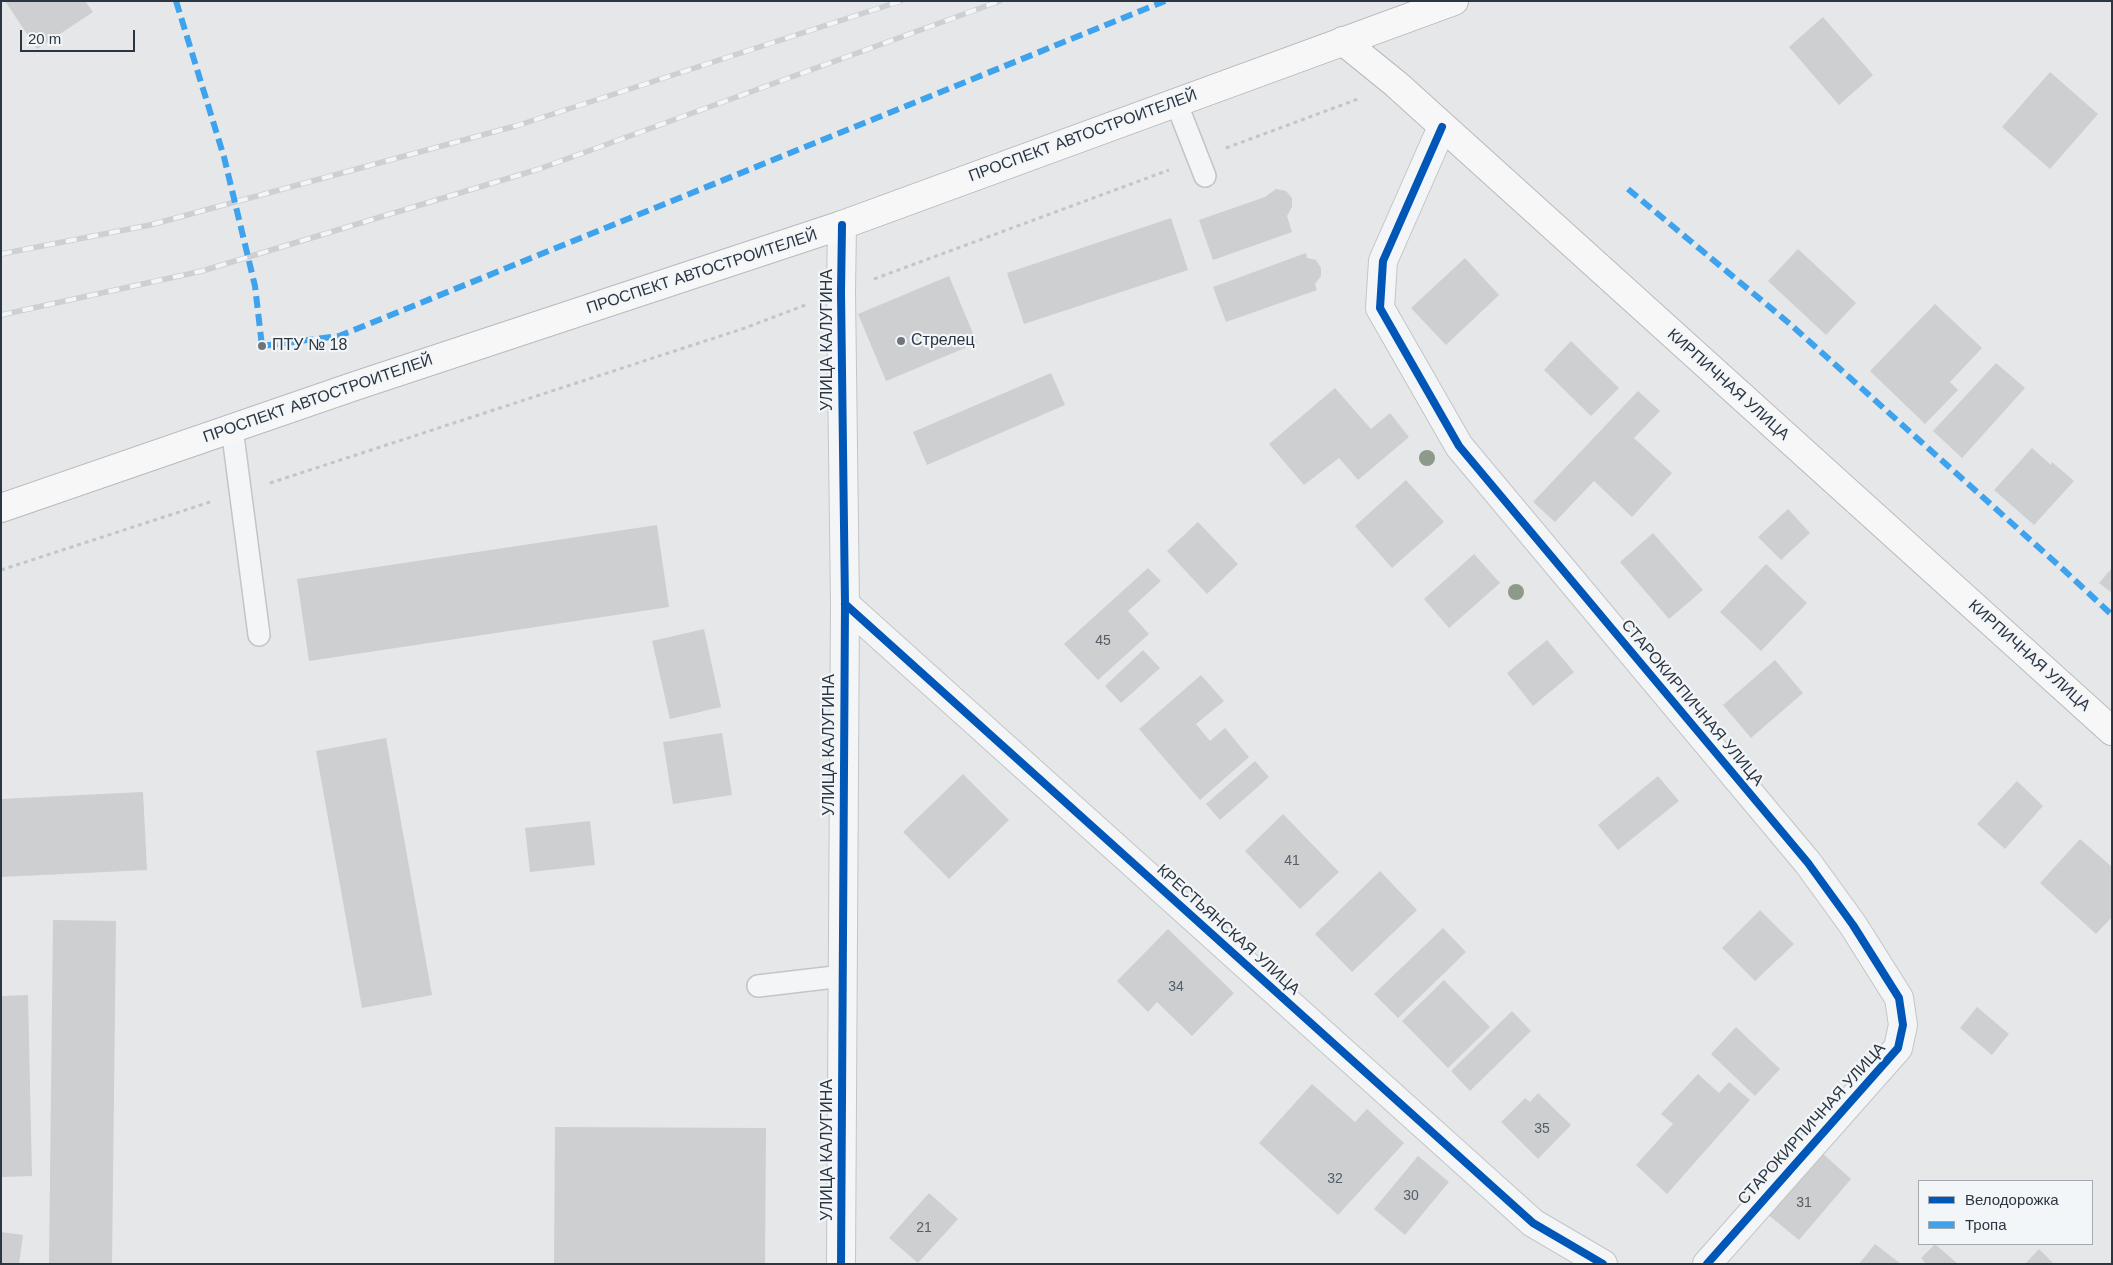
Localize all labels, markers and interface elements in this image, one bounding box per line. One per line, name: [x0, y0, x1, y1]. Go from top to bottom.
scale bar: [22, 20, 138, 52]
text: 20 m: [28, 30, 61, 47]
street label: ПРОСПЕКТ АВТОСТРОИТЕЛЕЙ: [966, 86, 1200, 186]
street label: ПРОСПЕКТ АВТОСТРОИТЕЛЕЙ: [584, 226, 820, 318]
street label: УЛИЦА КАЛУГИНА: [818, 269, 838, 411]
street label: КИРПИЧНАЯ УЛИЦА: [1663, 325, 1793, 445]
place label: Стрелец: [911, 331, 975, 351]
marker: Стрелец: [895, 335, 907, 347]
place label: ПТУ № 18: [272, 336, 347, 356]
marker: ПТУ № 18: [256, 340, 268, 352]
street label: ПРОСПЕКТ АВТОСТРОИТЕЛЕЙ: [201, 351, 435, 447]
street label: КИРПИЧНАЯ УЛИЦА: [1964, 596, 2094, 716]
street label: СТАРОКИРПИЧНАЯ УЛИЦА: [1617, 616, 1767, 790]
house number: 45: [1095, 633, 1111, 649]
street label: УЛИЦА КАЛУГИНА: [820, 674, 840, 816]
house number: 41: [1284, 853, 1300, 869]
street label: КРЕСТЬЯНСКАЯ УЛИЦА: [1152, 861, 1304, 999]
house number: 34: [1168, 979, 1184, 995]
street label: СТАРОКИРПИЧНАЯ УЛИЦА: [1734, 1039, 1890, 1209]
street label: УЛИЦА КАЛУГИНА: [818, 1079, 838, 1221]
house number: 35: [1534, 1121, 1550, 1137]
house number: 32: [1327, 1171, 1343, 1187]
legend: [1918, 1180, 2093, 1245]
house number: 30: [1403, 1188, 1419, 1204]
text: Велодорожка: [1965, 1191, 2059, 1208]
house number: 31: [1796, 1195, 1812, 1211]
text: Тропа: [1965, 1216, 2006, 1233]
house number: 21: [916, 1220, 932, 1236]

